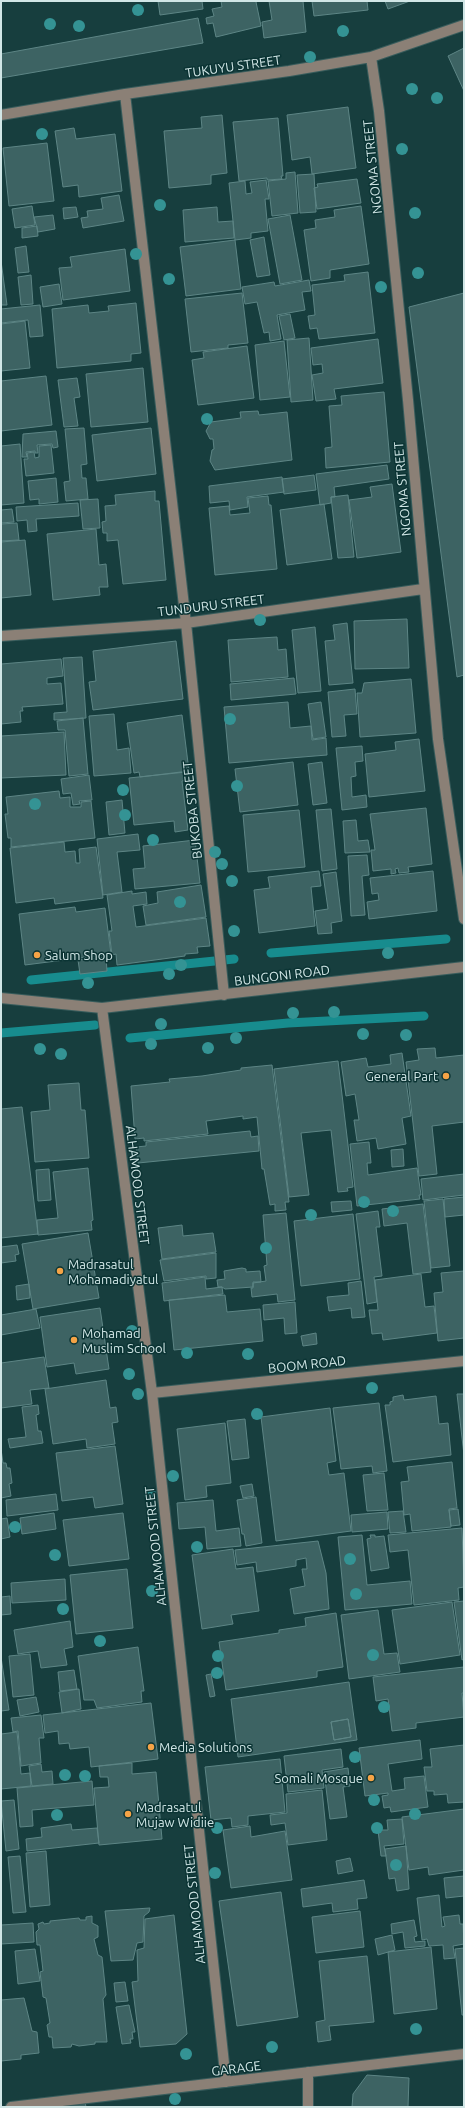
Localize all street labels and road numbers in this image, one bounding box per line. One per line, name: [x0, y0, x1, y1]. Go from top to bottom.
street label: TUKUYU STREET: [184, 52, 282, 80]
street label: NGOMA STREET: [360, 119, 384, 215]
street label: NGOMA STREET: [391, 441, 413, 537]
street label: TUNDURU STREET: [157, 592, 265, 618]
street label: BUKOBA STREET: [180, 760, 204, 860]
street label: BUNGONI ROAD: [233, 962, 331, 988]
street label: ALHAMOOD STREET: [124, 1125, 152, 1245]
street label: BOOM ROAD: [267, 1353, 347, 1375]
street label: ALHAMOOD STREET: [142, 1486, 168, 1606]
street label: ALHAMOOD STREET: [181, 1844, 207, 1964]
street label: GARAGE: [210, 2058, 262, 2078]

